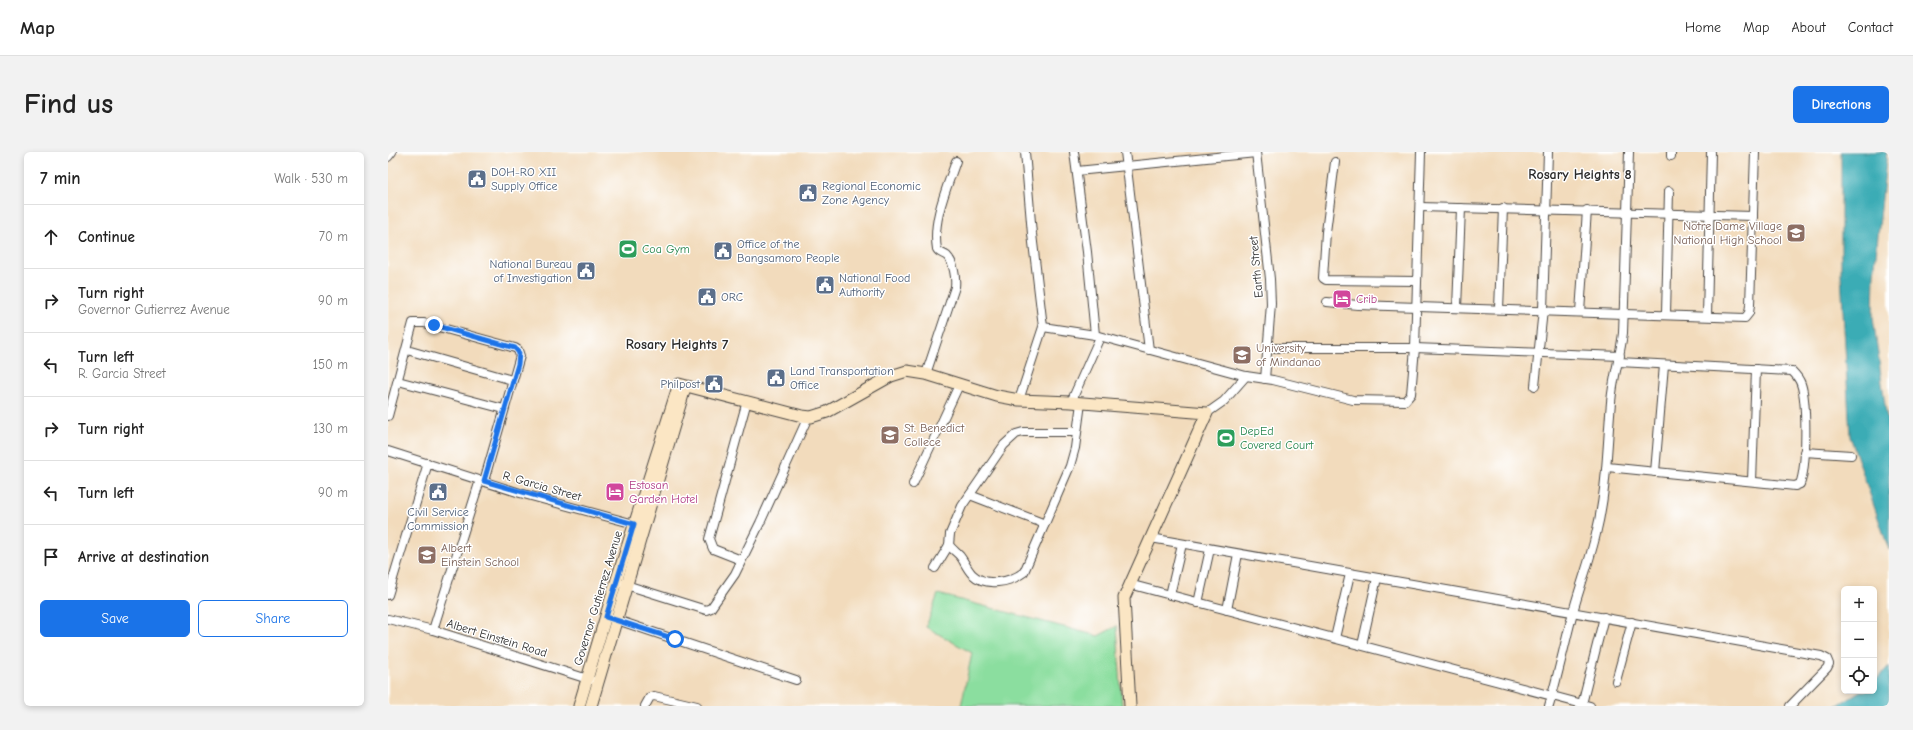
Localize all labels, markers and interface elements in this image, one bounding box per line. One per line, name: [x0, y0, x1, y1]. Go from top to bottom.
text: Map: [20, 17, 55, 39]
text: Home: [1685, 19, 1721, 36]
text: Map: [1743, 19, 1769, 36]
text: About: [1791, 19, 1826, 36]
text: Contact: [1848, 19, 1893, 36]
button: Directions: [1793, 86, 1889, 123]
text: Find us: [24, 88, 113, 120]
place label: DOH-RO XII Supply Office: [491, 165, 557, 193]
district label: Rosary Heights 8: [1528, 166, 1632, 183]
public building icon: DOH-RO XII Supply Office: [466, 168, 488, 190]
text: 7 min: [40, 169, 81, 188]
text: Walk · 530 m: [274, 171, 348, 186]
place label: Regional Economic Zone Agency: [822, 179, 921, 207]
public building icon: Regional Economic Zone Agency: [797, 182, 819, 204]
place label: Notre Dame Village National High School: [1674, 219, 1782, 247]
school or university icon: Notre Dame Village National High School: [1785, 222, 1807, 244]
icon: ahead: [40, 226, 62, 248]
text: Continue: [78, 228, 135, 246]
text: 70 m: [319, 229, 348, 244]
street label: Earth Street: [1246, 235, 1266, 299]
place label: Office of the Bangsamoro People: [737, 237, 840, 265]
sports icon: Coa Gym: [617, 238, 639, 260]
public building icon: Office of the Bangsamoro People: [712, 240, 734, 262]
place label: Coa Gym: [642, 242, 690, 256]
place label: National Bureau of Investigation: [489, 257, 572, 285]
public building icon: National Bureau of Investigation: [575, 260, 597, 282]
place label: National Food Authority: [839, 271, 910, 299]
public building icon: National Food Authority: [814, 274, 836, 296]
text: Turn right: [78, 284, 144, 302]
public building icon: ORC: [696, 286, 718, 308]
hotel icon: Crib: [1331, 288, 1353, 310]
icon: right: [40, 290, 62, 312]
place label: ORC: [721, 290, 743, 304]
place label: Crib: [1356, 292, 1377, 306]
text: 90 m: [318, 293, 348, 308]
text: Governor Gutierrez Avenue: [78, 302, 230, 317]
route end: [425, 316, 443, 334]
district label: Rosary Heights 7: [626, 336, 729, 353]
place label: University of Mindanao: [1256, 341, 1321, 369]
school or university icon: University of Mindanao: [1231, 344, 1253, 366]
text: Turn left: [78, 348, 134, 366]
icon: left: [40, 354, 62, 376]
text: 150 m: [313, 357, 348, 372]
place label: Land Transportation Office: [790, 364, 894, 392]
text: R. Garcia Street: [78, 366, 166, 381]
public building icon: Land Transportation Office: [765, 367, 787, 389]
public building icon: Philpost: [703, 373, 725, 395]
place label: Philpost: [660, 377, 701, 391]
icon: right: [40, 418, 62, 440]
text: Turn right: [78, 420, 144, 438]
text: 130 m: [313, 421, 348, 436]
place label: St. Benedict Collece: [904, 421, 965, 449]
school or university icon: St. Benedict Collece: [879, 424, 901, 446]
place label: DepEd Covered Court: [1240, 424, 1314, 452]
sports icon: DepEd Covered Court: [1215, 427, 1237, 449]
street label: R. Garcia Street: [501, 468, 583, 504]
place label: Estosan Garden Hotel: [629, 478, 698, 506]
public building icon: Civil Service Commission: [427, 481, 449, 503]
hotel icon: Estosan Garden Hotel: [604, 481, 626, 503]
icon: left: [40, 482, 62, 504]
text: Turn left: [78, 484, 134, 502]
text: 90 m: [318, 485, 348, 500]
place label: Civil Service Commission: [407, 505, 469, 533]
street label: Governor Gutierrez Avenue: [571, 529, 625, 667]
place label: Albert Einstein School: [441, 541, 519, 569]
school or university icon: Albert Einstein School: [416, 544, 438, 566]
icon: arrive: [40, 546, 62, 568]
text: Arrive at destination: [78, 548, 209, 566]
map controls: [1841, 586, 1877, 694]
button: +: [1841, 586, 1877, 622]
button: Save: [40, 600, 190, 637]
button: Share: [198, 600, 348, 637]
street label: Albert Einstein Road: [445, 616, 549, 660]
button: −: [1841, 622, 1877, 658]
route start: [666, 630, 684, 648]
button: locate: [1841, 658, 1877, 694]

